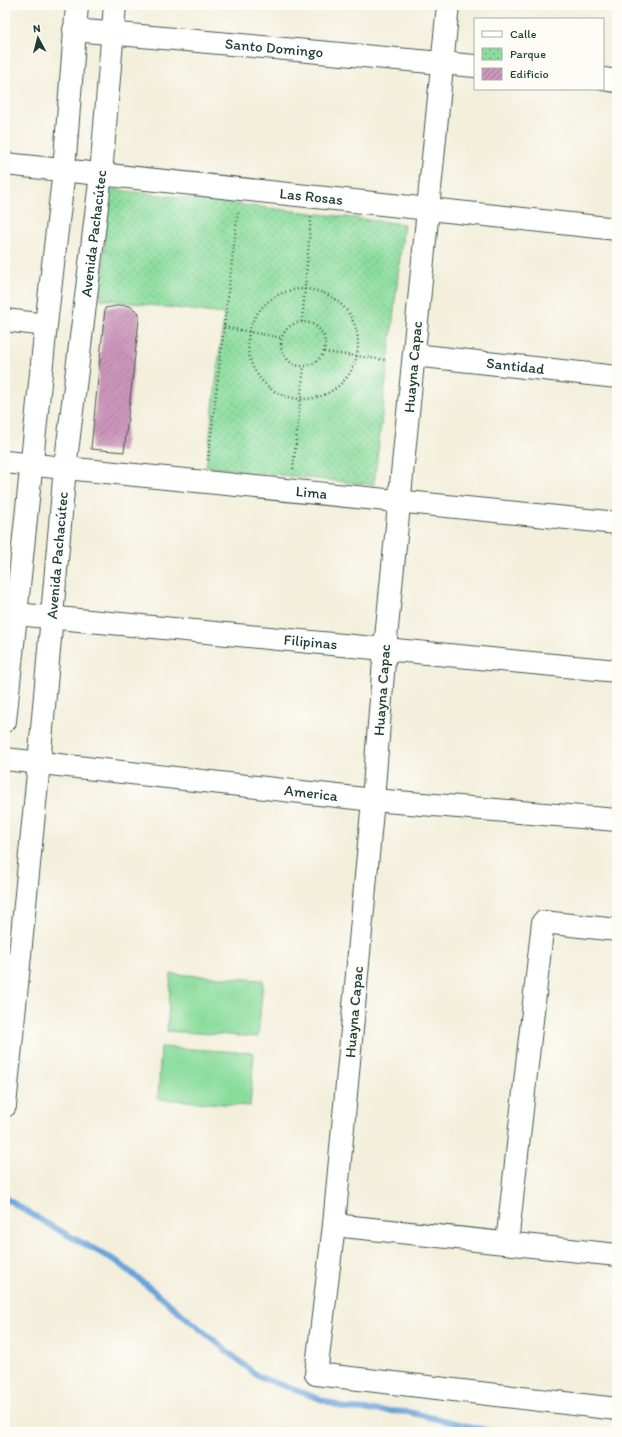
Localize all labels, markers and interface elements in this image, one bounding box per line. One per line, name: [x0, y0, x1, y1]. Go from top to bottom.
north arrow: [18, 18, 58, 58]
legend: [474, 18, 604, 90]
text: N: [32, 22, 41, 35]
text: Calle: [510, 27, 537, 41]
street label: Santo Domingo: [224, 35, 324, 61]
text: Parque: [510, 47, 546, 61]
text: Edificio: [510, 67, 549, 81]
street label: Avenida Pachacútec: [77, 169, 110, 298]
street label: Las Rosas: [279, 184, 344, 209]
street label: Huayna Capac: [400, 320, 426, 414]
street label: Santidad: [485, 354, 546, 378]
street label: Lima: [295, 482, 329, 503]
street label: Avenida Pachacútec: [43, 491, 72, 620]
street label: Filipinas: [283, 630, 339, 653]
street label: Huayna Capac: [370, 643, 394, 737]
street label: America: [283, 781, 339, 805]
street label: Huayna Capac: [341, 965, 367, 1059]

